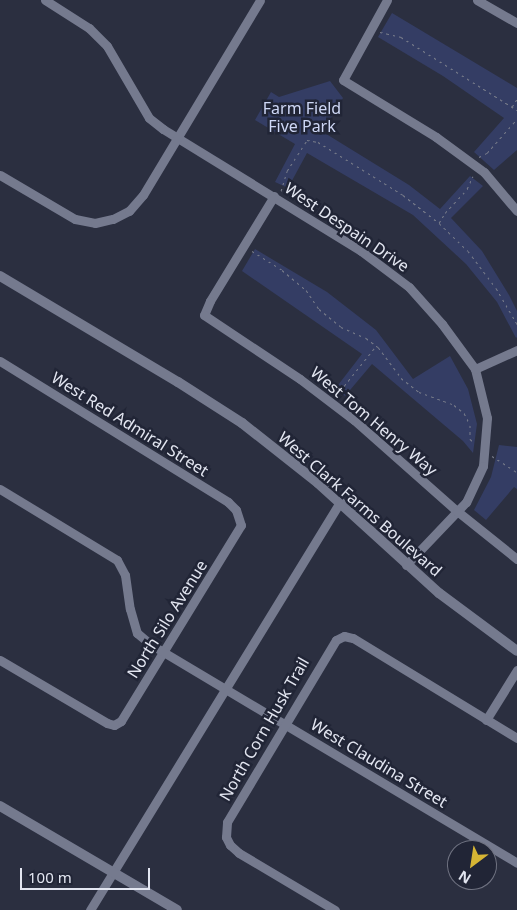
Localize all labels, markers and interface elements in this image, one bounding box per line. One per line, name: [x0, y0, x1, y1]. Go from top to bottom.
park label: Farm Field Five Park: [263, 98, 341, 136]
street label: West Despain Drive: [281, 178, 413, 276]
street label: West Tom Henry Way: [307, 362, 441, 480]
street label: West Red Admiral Street: [48, 368, 212, 480]
street label: West Clark Farms Boulevard: [274, 428, 446, 580]
street label: North Silo Avenue: [123, 557, 211, 681]
street label: North Corn Husk Trail: [215, 654, 313, 804]
street label: West Claudina Street: [307, 715, 451, 811]
north arrow: [447, 840, 497, 890]
scale bar: [22, 858, 152, 890]
text: N: [455, 866, 474, 889]
text: 100 m: [28, 867, 72, 887]

